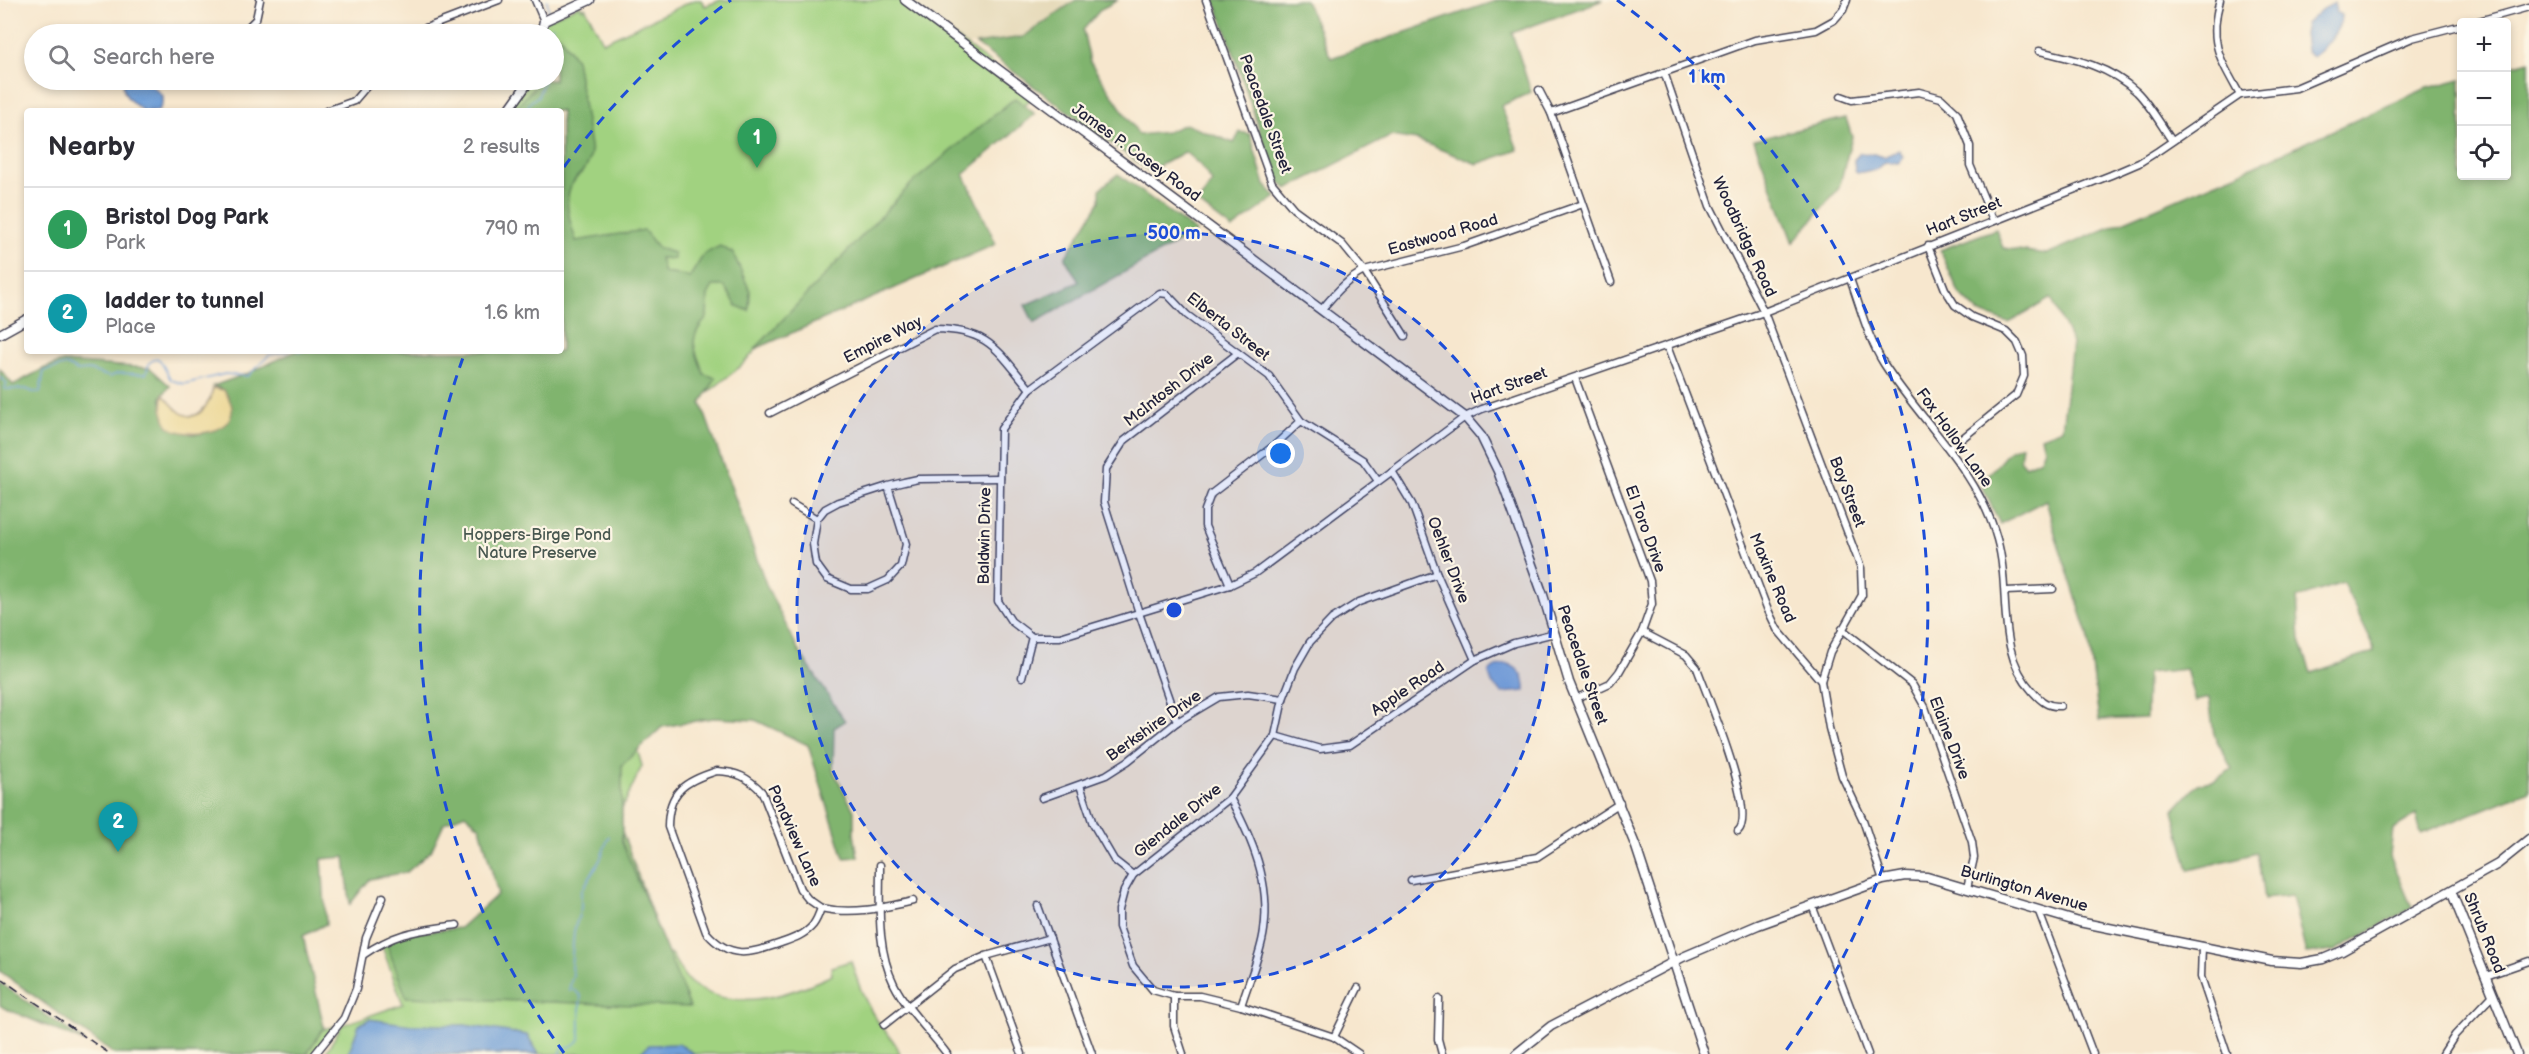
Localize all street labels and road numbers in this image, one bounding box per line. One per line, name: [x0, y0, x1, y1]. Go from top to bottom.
street label: Peacedale Street: [1235, 52, 1295, 176]
street label: James P. Casey Road: [1068, 100, 1204, 206]
street label: Woodbridge Road: [1708, 174, 1780, 300]
street label: Hart Street: [1924, 193, 2005, 241]
street label: Eastwood Road: [1386, 210, 1500, 260]
street label: Elberta Street: [1183, 289, 1273, 365]
street label: Empire Way: [841, 312, 926, 368]
street label: McIntosh Drive: [1120, 349, 1218, 431]
street label: Hart Street: [1468, 363, 1550, 409]
street label: Fox Hollow Lane: [1912, 385, 1997, 492]
street label: Boy Street: [1825, 454, 1869, 530]
street label: El Toro Drive: [1620, 483, 1670, 576]
street label: Baldwin Drive: [975, 487, 995, 585]
street label: Oehler Drive: [1423, 514, 1473, 606]
street label: Maxine Road: [1745, 530, 1799, 626]
street label: Peacedale Street: [1553, 603, 1611, 727]
street label: Apple Road: [1368, 658, 1448, 720]
street label: Berkshire Drive: [1103, 686, 1206, 766]
street label: Elaine Drive: [1924, 694, 1974, 783]
street label: Glendale Drive: [1130, 780, 1226, 862]
street label: Pondview Lane: [763, 782, 825, 890]
street label: Burlington Avenue: [1958, 862, 2090, 916]
street label: Shrub Road: [2459, 890, 2509, 976]

